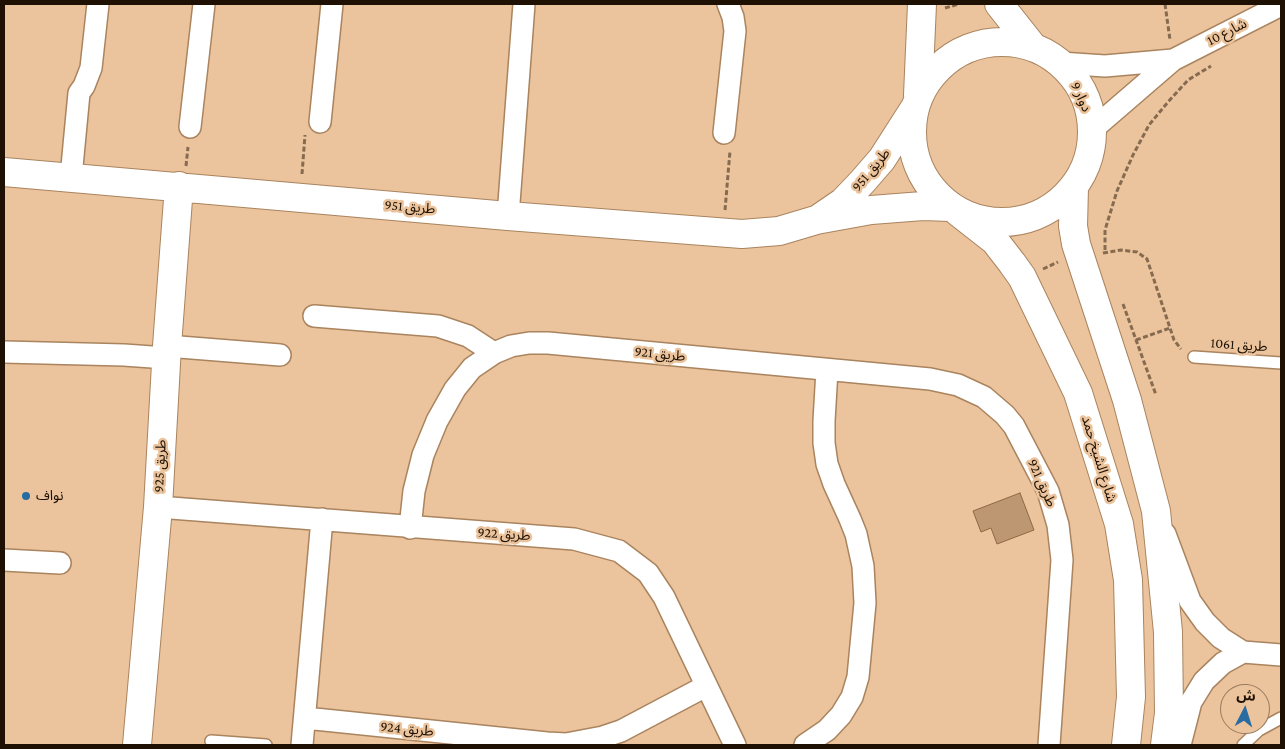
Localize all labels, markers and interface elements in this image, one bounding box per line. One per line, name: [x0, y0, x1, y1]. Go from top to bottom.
street label: شارع 10: [1204, 15, 1250, 49]
street label: دوار 9: [1067, 79, 1095, 115]
street label: طريق 951: [848, 145, 894, 195]
street label: طريق 951: [384, 196, 436, 218]
street label: طريق 1061: [1210, 335, 1268, 355]
street label: طريق 921: [634, 343, 686, 365]
street label: شارع الشيخ حمد: [1078, 414, 1120, 504]
street label: طريق 925: [150, 439, 170, 493]
street label: طريق 921: [1024, 456, 1060, 510]
place label: نواف: [36, 488, 63, 504]
marker: نواف: [20, 490, 32, 502]
street label: طريق 922: [477, 524, 531, 544]
north arrow: [1220, 684, 1270, 734]
text: ش: [1236, 686, 1256, 704]
street label: طريق 924: [380, 718, 434, 740]

